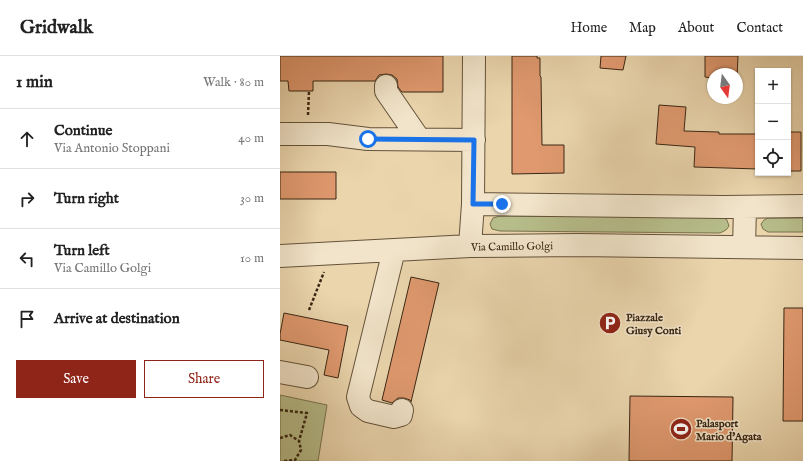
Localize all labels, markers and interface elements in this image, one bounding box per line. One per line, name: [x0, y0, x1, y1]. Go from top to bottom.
text: Gridwalk: [20, 16, 93, 40]
text: Home: [571, 19, 607, 37]
text: Map: [629, 19, 656, 37]
text: About: [678, 19, 714, 37]
text: Contact: [736, 19, 783, 37]
north arrow: [707, 68, 743, 104]
map controls: [755, 68, 791, 176]
button: +: [755, 68, 791, 104]
text: 1 min: [16, 72, 53, 93]
text: Walk · 80 m: [203, 74, 264, 91]
button: −: [755, 104, 791, 140]
text: Continue: [54, 121, 112, 140]
icon: ahead: [16, 128, 38, 150]
text: 40 m: [238, 130, 264, 147]
route start: [359, 130, 377, 148]
text: Via Antonio Stoppani: [54, 140, 170, 157]
button: locate: [755, 140, 791, 176]
icon: right: [16, 188, 38, 210]
text: Turn right: [54, 189, 119, 208]
text: 30 m: [240, 190, 264, 207]
route end: [493, 195, 511, 213]
street label: Via Camillo Golgi: [470, 239, 553, 255]
text: Turn left: [54, 241, 110, 260]
icon: left: [16, 248, 38, 270]
text: 10 m: [240, 250, 264, 267]
text: Via Camillo Golgi: [54, 260, 151, 277]
icon: arrive: [16, 308, 38, 330]
text: Arrive at destination: [54, 309, 180, 328]
parking icon: Piazzale Giusy Conti: [597, 310, 623, 336]
place label: Piazzale Giusy Conti: [626, 311, 681, 338]
button: Save: [16, 360, 136, 398]
button: Share: [144, 360, 264, 398]
sports icon: Palasport Mario d'Agata: [668, 416, 694, 442]
place label: Palasport Mario d'Agata: [696, 417, 762, 444]

